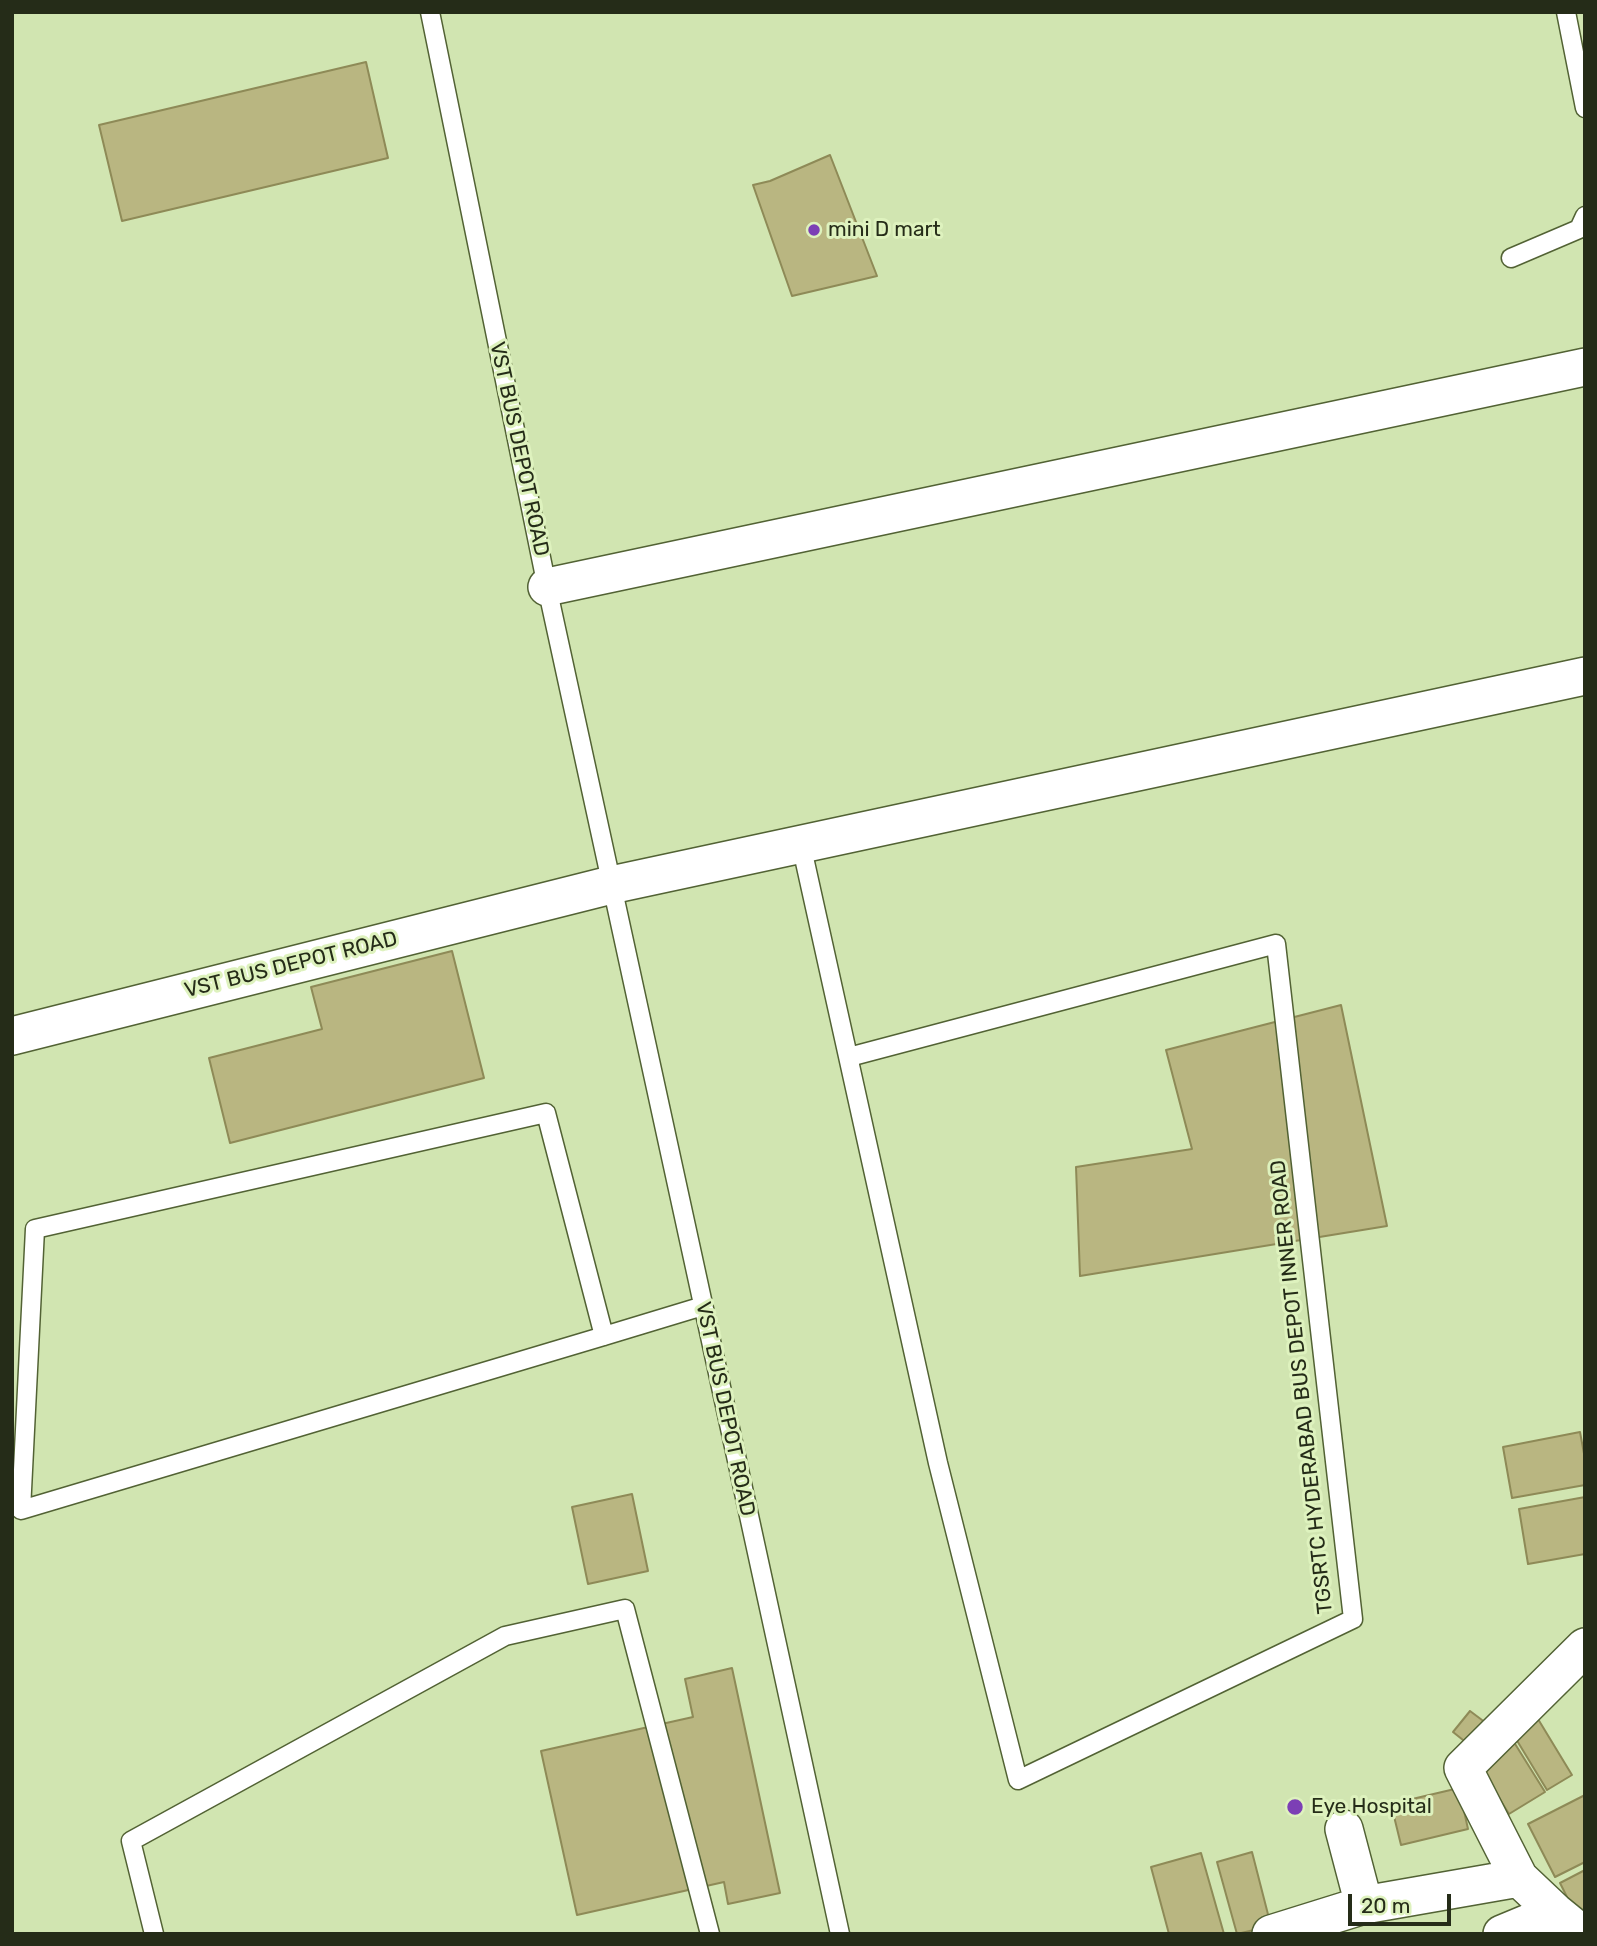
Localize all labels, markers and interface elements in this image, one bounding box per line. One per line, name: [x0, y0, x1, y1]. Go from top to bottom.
place label: mini D mart: [828, 217, 941, 243]
marker: mini D mart: [806, 222, 822, 238]
street label: VST BUS DEPOT ROAD: [484, 339, 554, 559]
street label: VST BUS DEPOT ROAD: [182, 926, 400, 1004]
street label: TGSRTC HYDERABAD BUS DEPOT INNER ROAD: [1266, 1159, 1338, 1615]
street label: VST BUS DEPOT ROAD: [690, 1299, 760, 1519]
place label: Eye Hospital: [1311, 1794, 1432, 1820]
marker: Eye Hospital: [1285, 1797, 1305, 1817]
scale bar: [1352, 1880, 1455, 1924]
text: 20 m: [1361, 1893, 1410, 1918]

